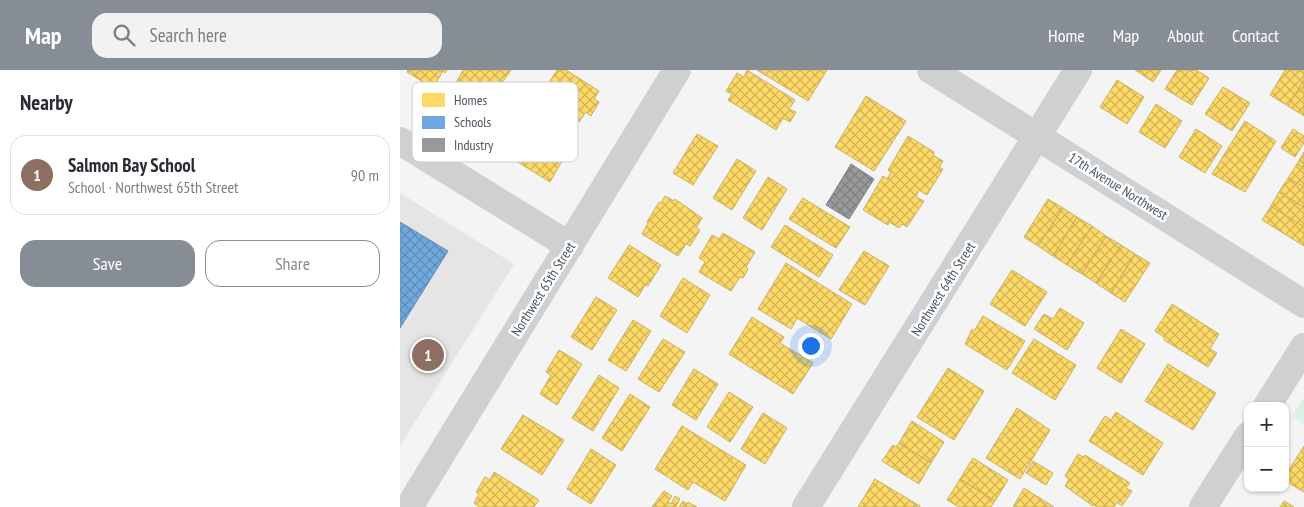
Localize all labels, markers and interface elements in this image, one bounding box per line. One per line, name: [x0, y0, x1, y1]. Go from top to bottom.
search box: [92, 13, 442, 58]
text: Map: [25, 20, 62, 51]
icon: search: [110, 21, 138, 49]
text: Search here: [150, 23, 227, 47]
text: Home: [1048, 24, 1085, 47]
text: Map: [1113, 24, 1139, 47]
text: About: [1167, 24, 1204, 47]
text: Contact: [1232, 24, 1279, 47]
legend: [412, 82, 578, 162]
text: Nearby: [20, 89, 73, 116]
text: Homes: [454, 91, 487, 109]
text: Schools: [454, 113, 491, 131]
text: Industry: [454, 136, 494, 154]
street label: 17th Avenue Northwest: [1065, 148, 1171, 224]
text: Salmon Bay School: [68, 153, 195, 177]
text: 1: [33, 165, 41, 185]
text: 90 m: [351, 165, 379, 185]
text: School · Northwest 65th Street: [68, 177, 239, 197]
street label: Northwest 65th Street: [507, 238, 579, 339]
street label: Northwest 64th Street: [907, 238, 979, 339]
button: Save: [20, 240, 195, 287]
button: Share: [205, 240, 380, 287]
your location: [798, 333, 824, 359]
pin: 1: [412, 336, 444, 374]
map controls: [1244, 402, 1289, 492]
button: +: [1244, 402, 1289, 447]
button: −: [1244, 447, 1289, 492]

